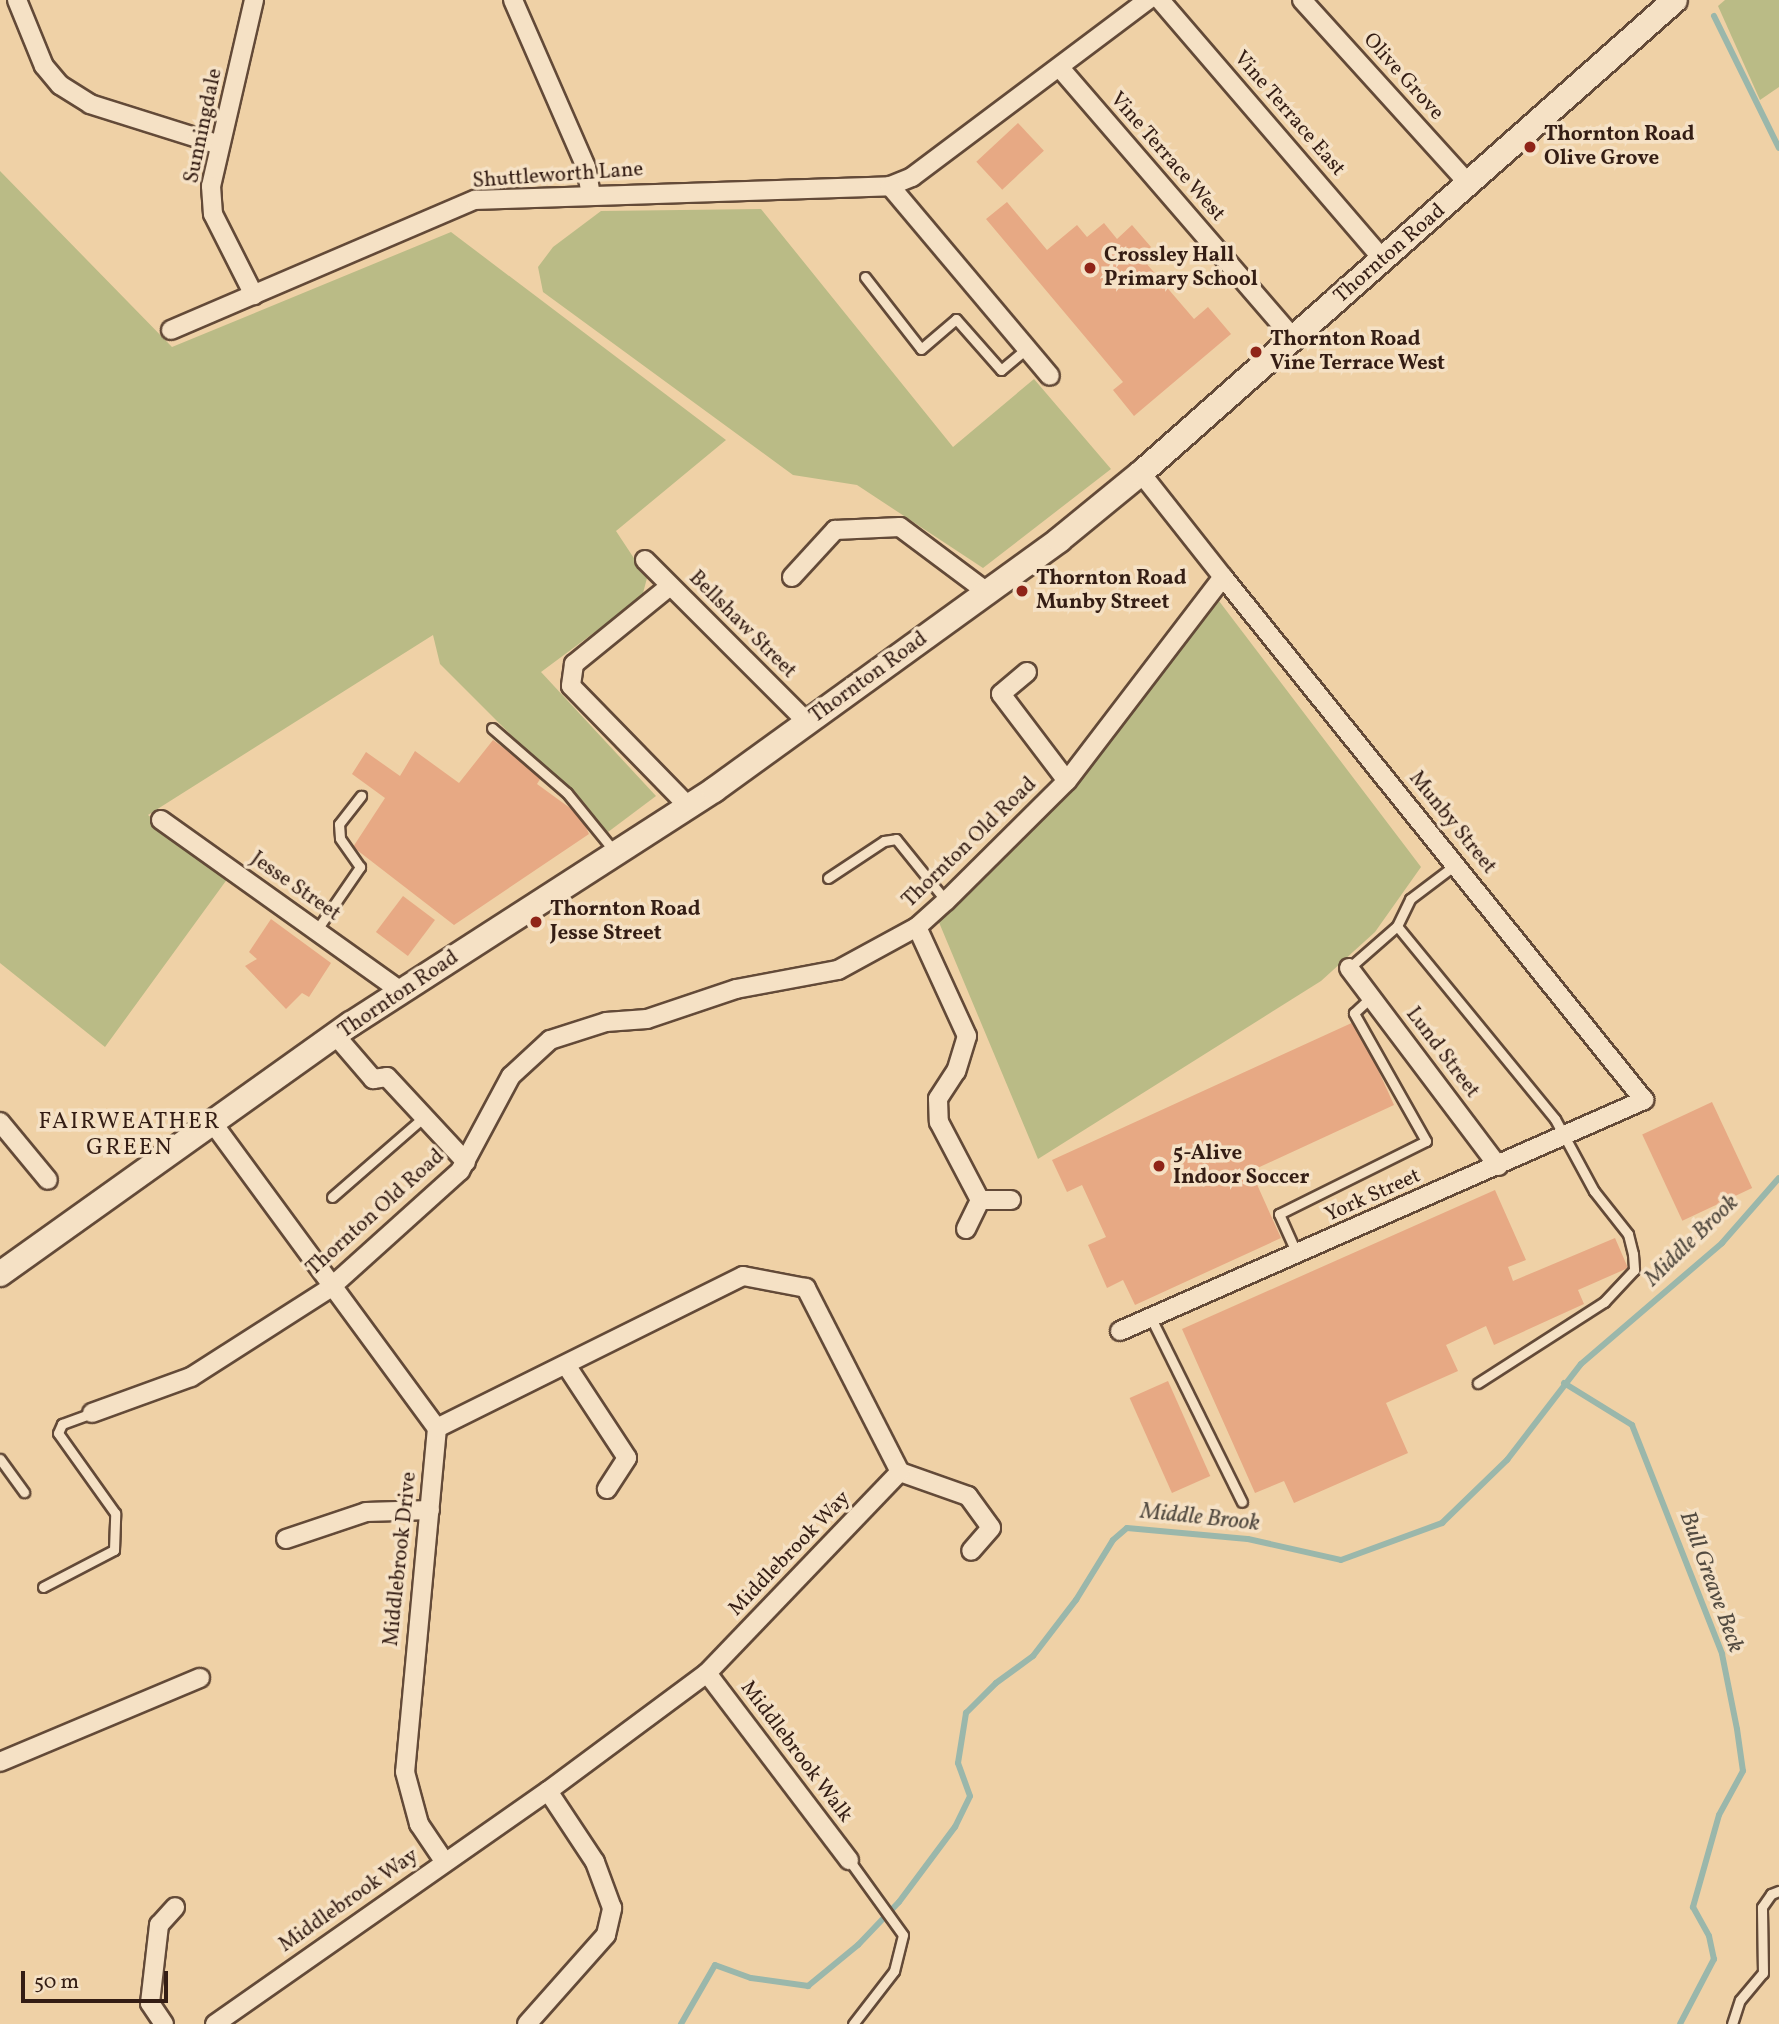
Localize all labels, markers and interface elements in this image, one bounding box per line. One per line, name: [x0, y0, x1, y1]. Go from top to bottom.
street label: Olive Grove: [1357, 28, 1449, 126]
street label: Vine Terrace East: [1228, 46, 1350, 182]
street label: Sunningdale: [180, 66, 228, 186]
street label: Vine Terrace West: [1104, 87, 1230, 227]
place label: Thornton Road Olive Grove: [1544, 122, 1695, 172]
marker: Thornton Road Olive Grove: [1522, 139, 1538, 155]
street label: Shuttleworth Lane: [472, 157, 644, 195]
street label: Thornton Road: [1329, 199, 1451, 309]
place label: Crossley Hall Primary School: [1104, 243, 1258, 293]
marker: Crossley Hall Primary School: [1082, 260, 1098, 276]
place label: Thornton Road Vine Terrace West: [1270, 327, 1446, 377]
marker: Thornton Road Vine Terrace West: [1248, 344, 1264, 360]
street label: Bellshaw Street: [683, 566, 801, 684]
place label: Thornton Road Munby Street: [1036, 566, 1187, 616]
marker: Thornton Road Munby Street: [1014, 583, 1030, 599]
street label: Thornton Road: [805, 627, 933, 729]
street label: Munby Street: [1403, 766, 1501, 880]
street label: Thornton Old Road: [898, 772, 1042, 914]
street label: Jesse Street: [245, 847, 345, 927]
place label: Thornton Road Jesse Street: [550, 897, 701, 947]
marker: Thornton Road Jesse Street: [528, 914, 544, 930]
street label: Thornton Road: [334, 946, 464, 1044]
street label: Lund Street: [1400, 1003, 1484, 1103]
district label: FAIRWEATHER GREEN: [40, 1108, 220, 1162]
place label: 5-Alive Indoor Soccer: [1173, 1141, 1309, 1191]
street label: Thornton Old Road: [302, 1144, 450, 1282]
marker: 5-Alive Indoor Soccer: [1151, 1158, 1167, 1174]
street label: York Street: [1321, 1164, 1425, 1228]
water label: Middle Brook: [1639, 1189, 1745, 1293]
street label: Middlebrook Drive: [379, 1471, 423, 1647]
street label: Middlebrook Way: [724, 1486, 856, 1622]
water label: Middle Brook: [1139, 1498, 1261, 1538]
water label: Bull Greave Beck: [1673, 1508, 1749, 1656]
street label: Middlebrook Walk: [734, 1676, 858, 1828]
street label: Middlebrook Way: [274, 1843, 424, 1959]
scale bar: [24, 1958, 172, 2002]
text: 50 m: [34, 1968, 79, 1997]

